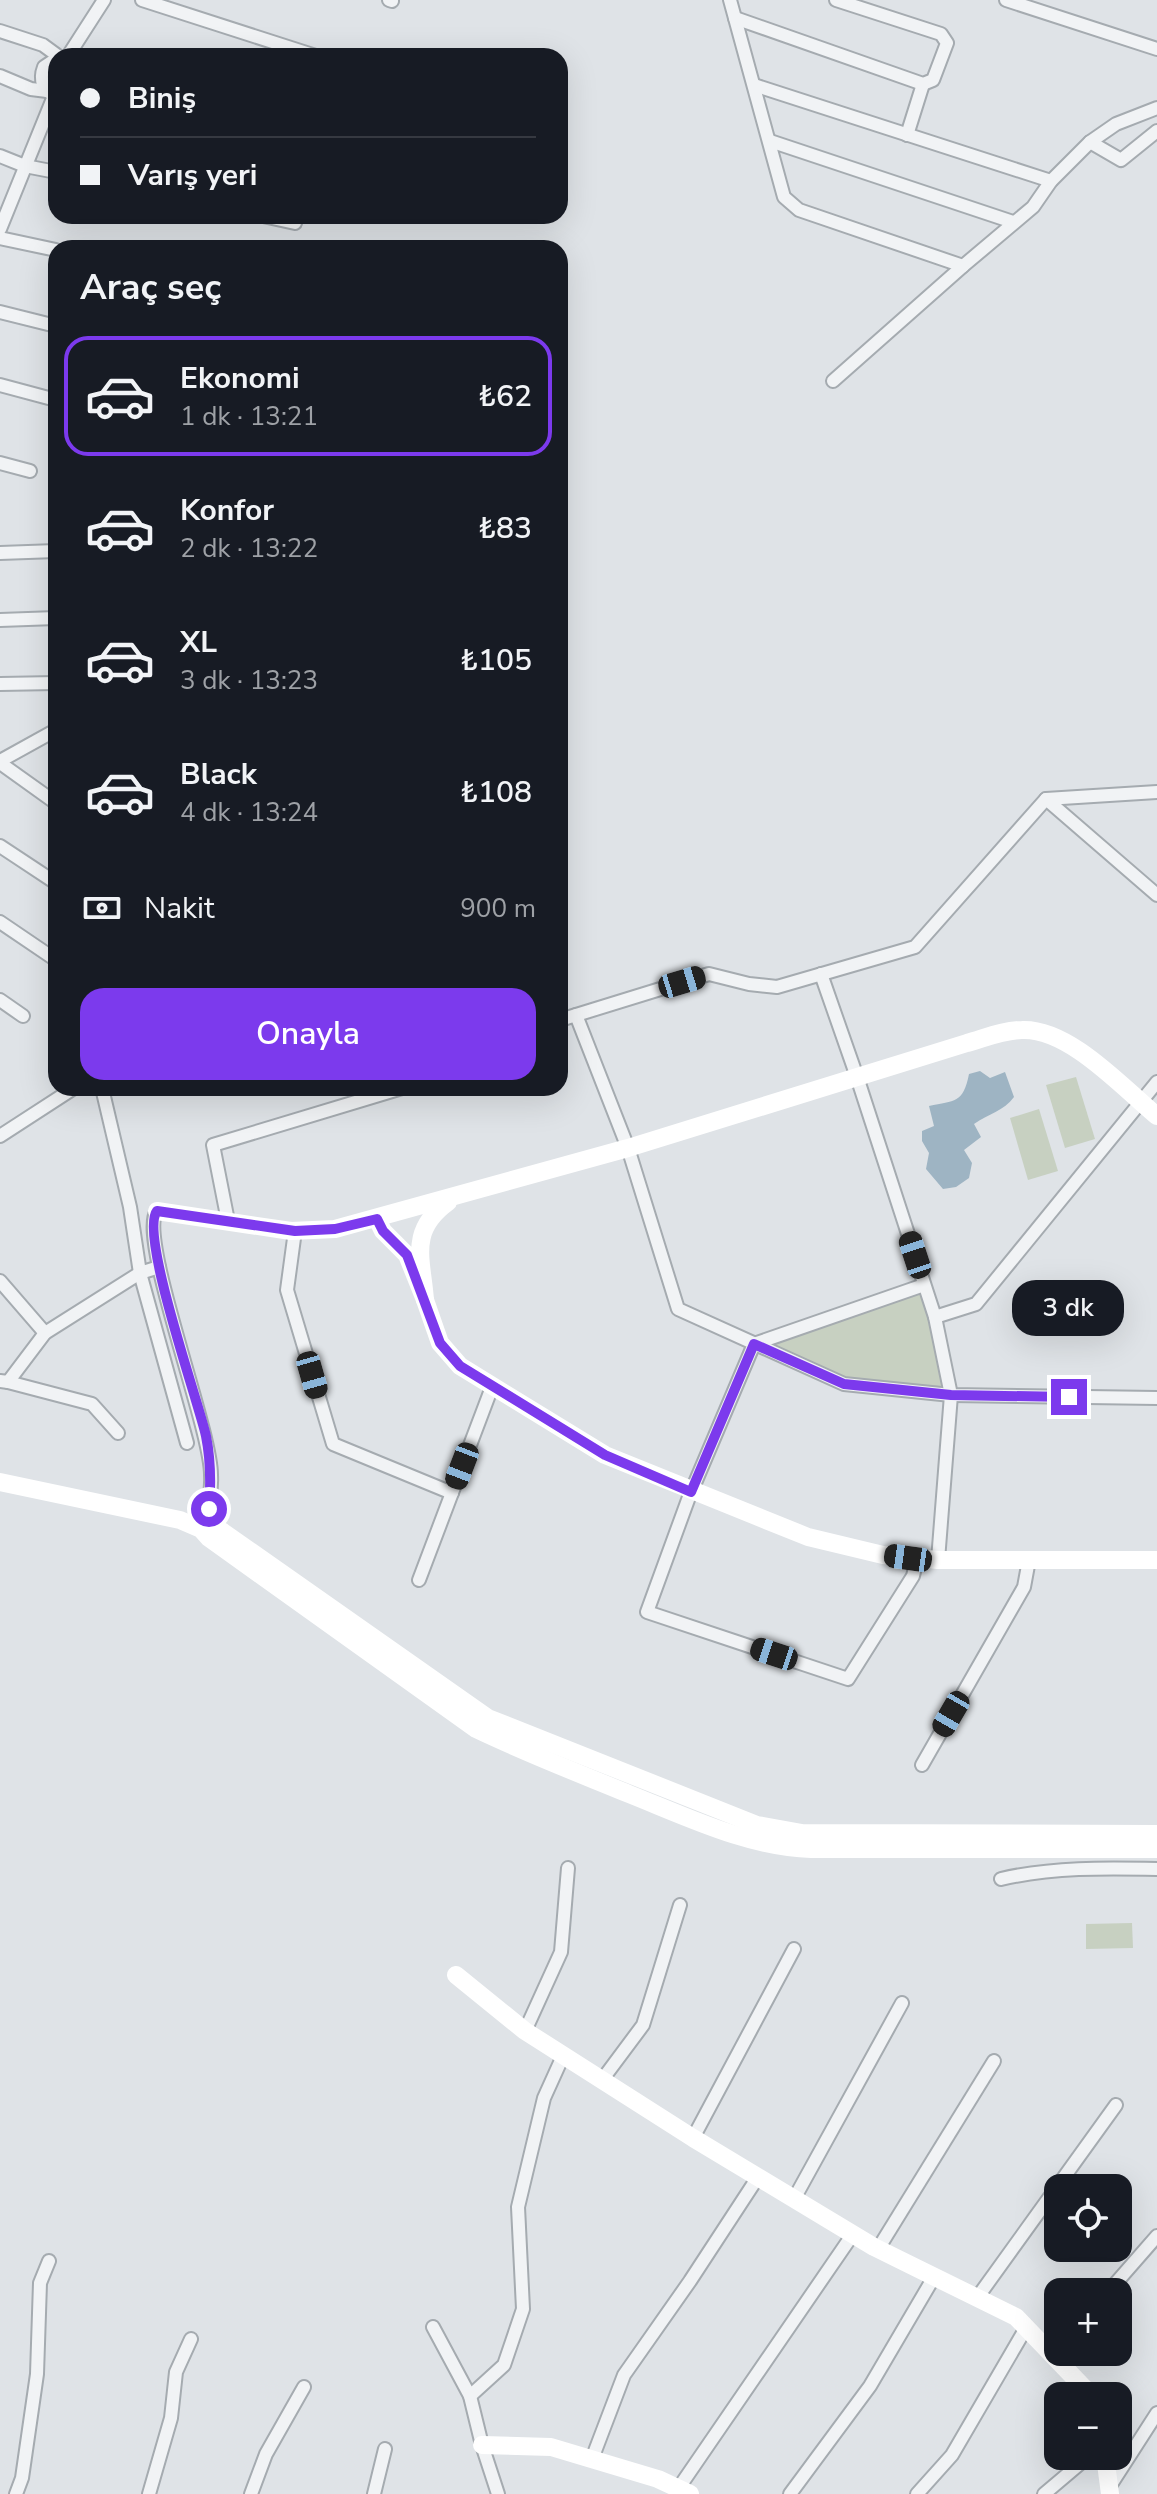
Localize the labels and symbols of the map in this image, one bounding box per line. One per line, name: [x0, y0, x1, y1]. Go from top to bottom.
car: [656, 964, 708, 1000]
car: [896, 1228, 934, 1282]
callout: 3 dk: [1013, 1281, 1125, 1337]
car: [294, 1349, 330, 1401]
route end: [1051, 1379, 1087, 1415]
car: [442, 1439, 482, 1493]
route start: [191, 1491, 227, 1527]
car: [883, 1543, 933, 1573]
car: [747, 1635, 801, 1673]
car: [929, 1687, 973, 1741]

